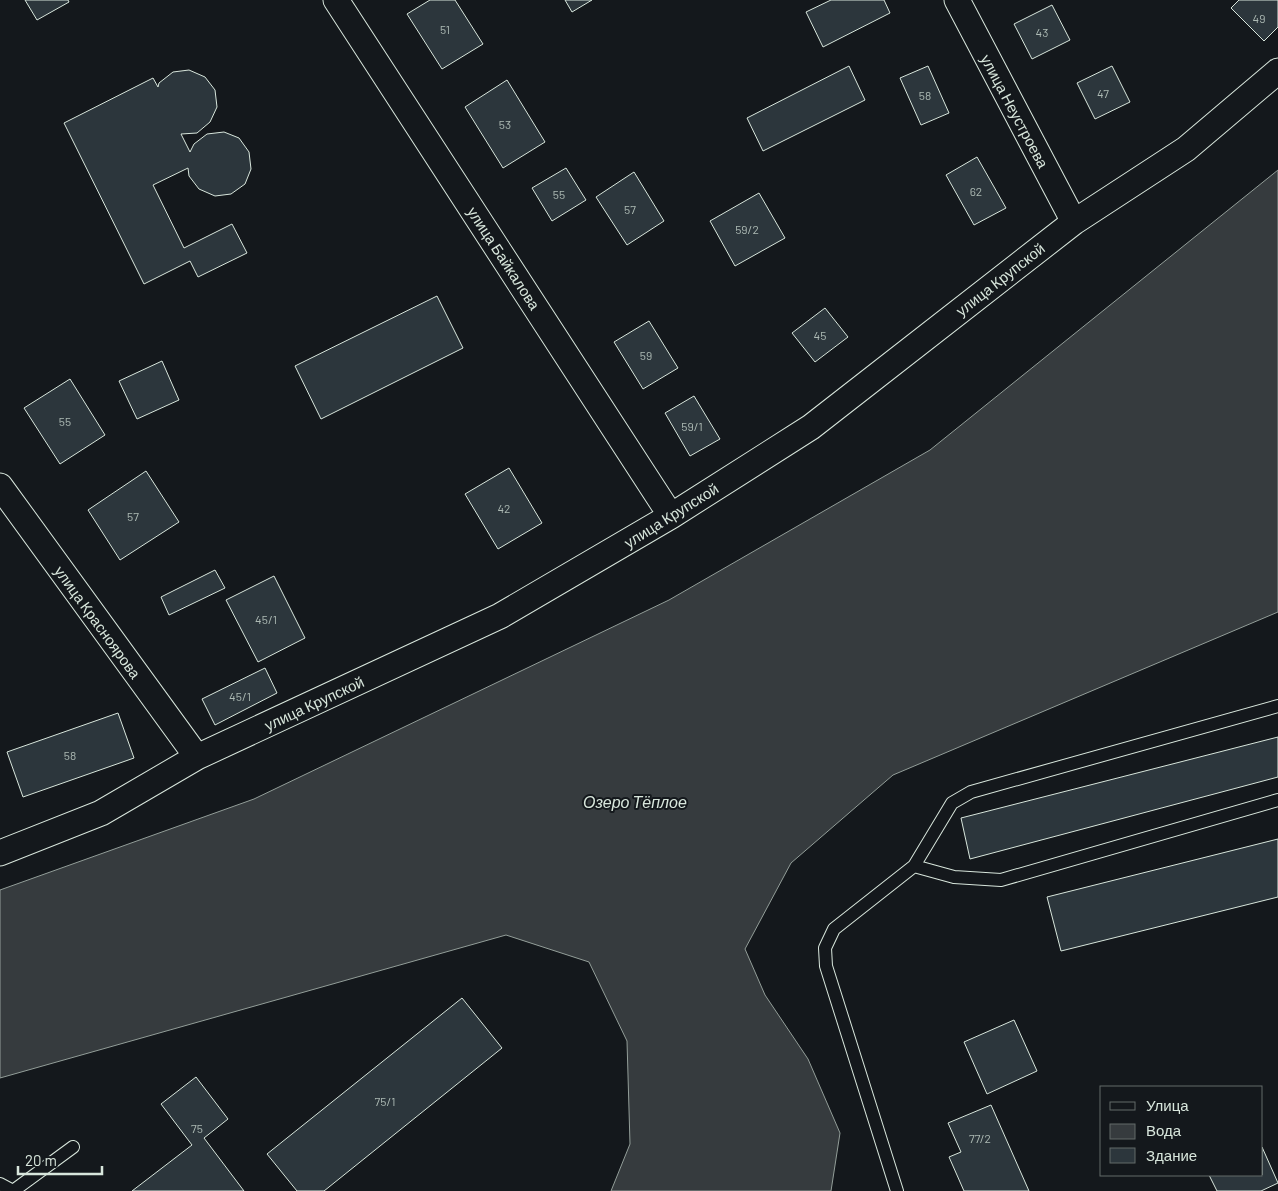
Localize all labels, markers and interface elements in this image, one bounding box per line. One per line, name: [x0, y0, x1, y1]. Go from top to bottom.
house number: 49: [1253, 11, 1265, 25]
house number: 51: [440, 22, 450, 36]
house number: 43: [1036, 25, 1048, 39]
street label: улица Неустроева: [977, 51, 1053, 171]
house number: 47: [1097, 86, 1109, 100]
house number: 58: [919, 88, 931, 102]
house number: 53: [499, 117, 511, 131]
house number: 62: [970, 184, 982, 198]
house number: 55: [553, 187, 565, 201]
house number: 57: [624, 202, 636, 216]
street label: улица Байкалова: [464, 203, 544, 314]
house number: 59/2: [735, 222, 759, 236]
street label: улица Крупской: [952, 239, 1048, 319]
house number: 45: [814, 328, 826, 342]
house number: 59: [640, 348, 652, 362]
house number: 55: [59, 414, 71, 428]
house number: 59/1: [681, 419, 703, 433]
street label: улица Крупской: [621, 479, 721, 551]
house number: 42: [497, 501, 511, 515]
house number: 57: [127, 509, 139, 523]
street label: улица Красноярова: [51, 562, 145, 682]
house number: 45/1: [255, 612, 277, 626]
street label: улица Крупской: [261, 672, 367, 734]
house number: 45/1: [229, 689, 251, 703]
house number: 58: [64, 748, 76, 762]
water label: Озеро Тёплое: [583, 792, 687, 811]
legend: [1100, 1086, 1263, 1176]
house number: 75/1: [375, 1094, 395, 1108]
text: Улица: [1146, 1096, 1189, 1114]
house number: 75: [191, 1121, 203, 1135]
text: Вода: [1146, 1121, 1182, 1139]
house number: 77/2: [969, 1131, 991, 1145]
scale bar: [18, 1144, 101, 1176]
text: Здание: [1146, 1146, 1197, 1164]
text: 20 m: [25, 1151, 57, 1169]

